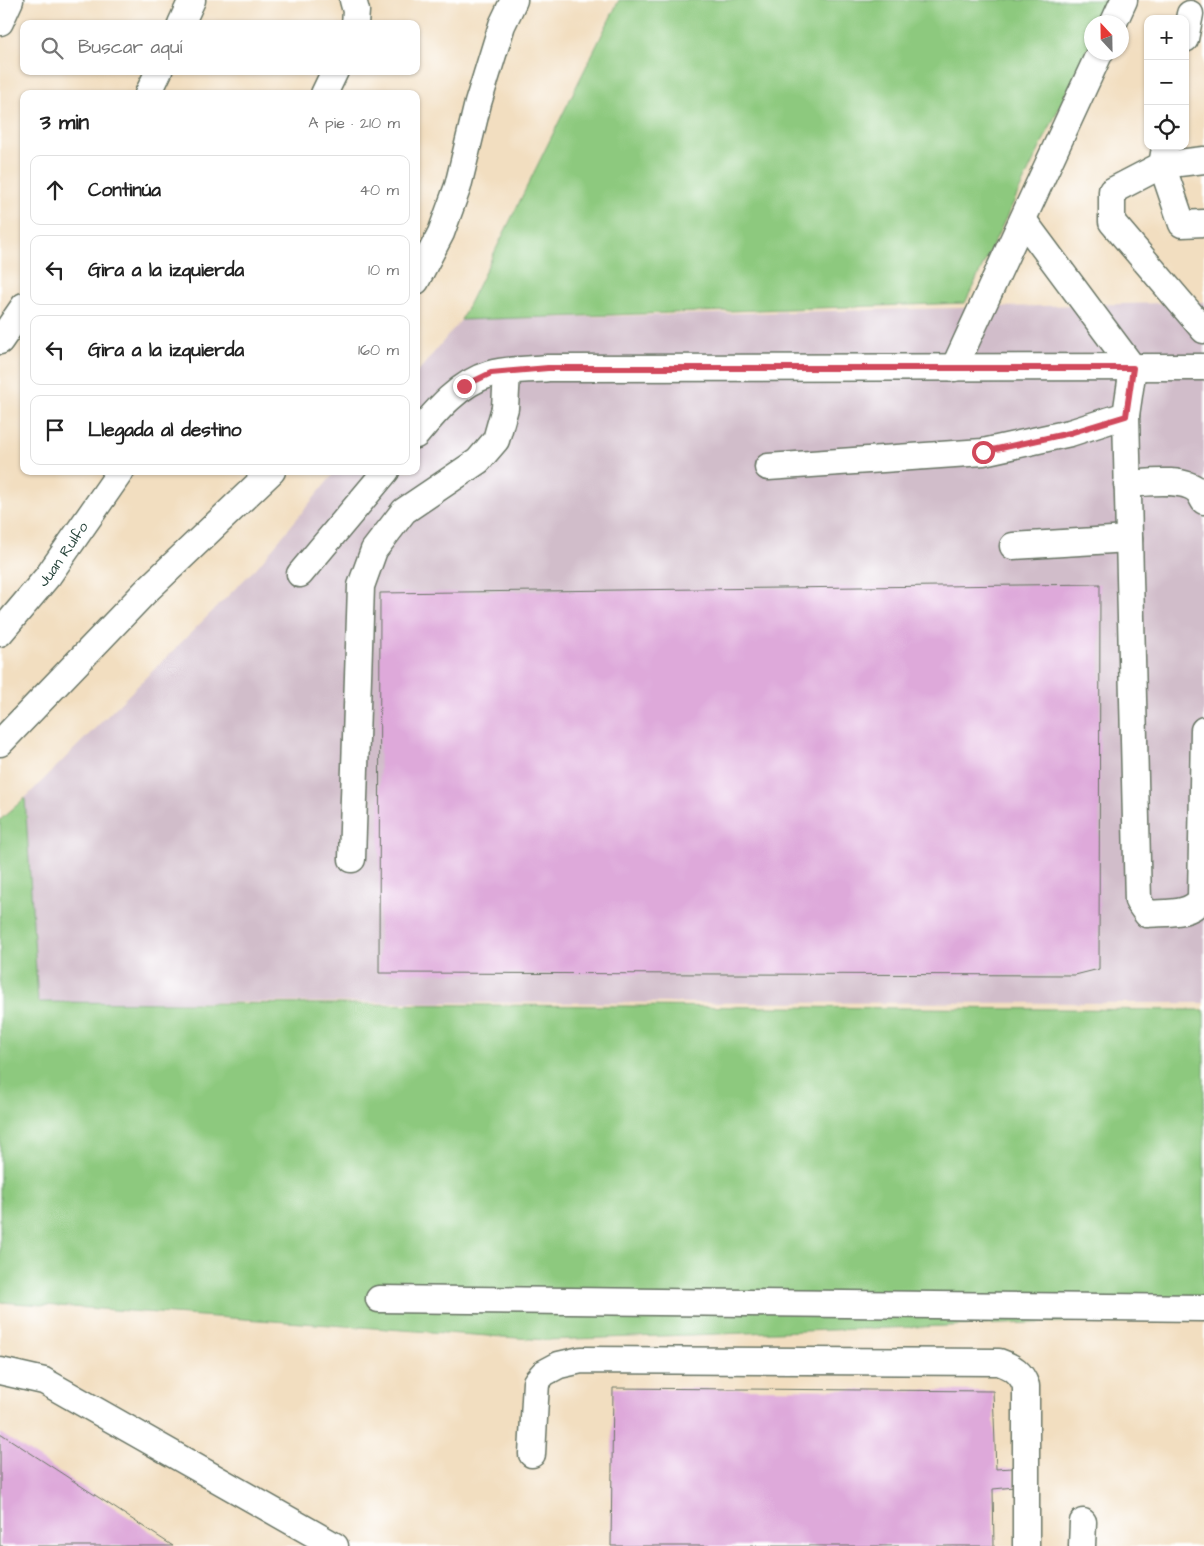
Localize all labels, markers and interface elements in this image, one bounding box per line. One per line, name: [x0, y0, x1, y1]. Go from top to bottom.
north arrow: [1084, 15, 1129, 60]
map controls: [1144, 15, 1189, 150]
button: +: [1144, 15, 1189, 60]
search box: [20, 20, 420, 75]
icon: search: [38, 34, 66, 62]
text: Buscar aquí: [78, 34, 182, 61]
button: −: [1144, 60, 1189, 105]
button: locate: [1144, 105, 1189, 150]
text: 3 min: [40, 108, 89, 137]
text: A pie · 210 m: [308, 112, 400, 134]
icon: ahead: [41, 176, 69, 204]
text: Continúa: [88, 177, 161, 204]
text: 40 m: [359, 179, 399, 201]
icon: left: [41, 256, 69, 284]
text: Gira a la izquierda: [88, 257, 244, 284]
text: 10 m: [368, 259, 399, 281]
icon: left: [41, 336, 69, 364]
text: Gira a la izquierda: [88, 337, 244, 364]
text: 160 m: [358, 339, 399, 361]
route end: [453, 375, 476, 398]
icon: arrive: [41, 416, 69, 444]
text: Llegada al destino: [88, 417, 241, 444]
route start: [972, 441, 995, 464]
street label: Juan Rulfo: [33, 517, 94, 591]

